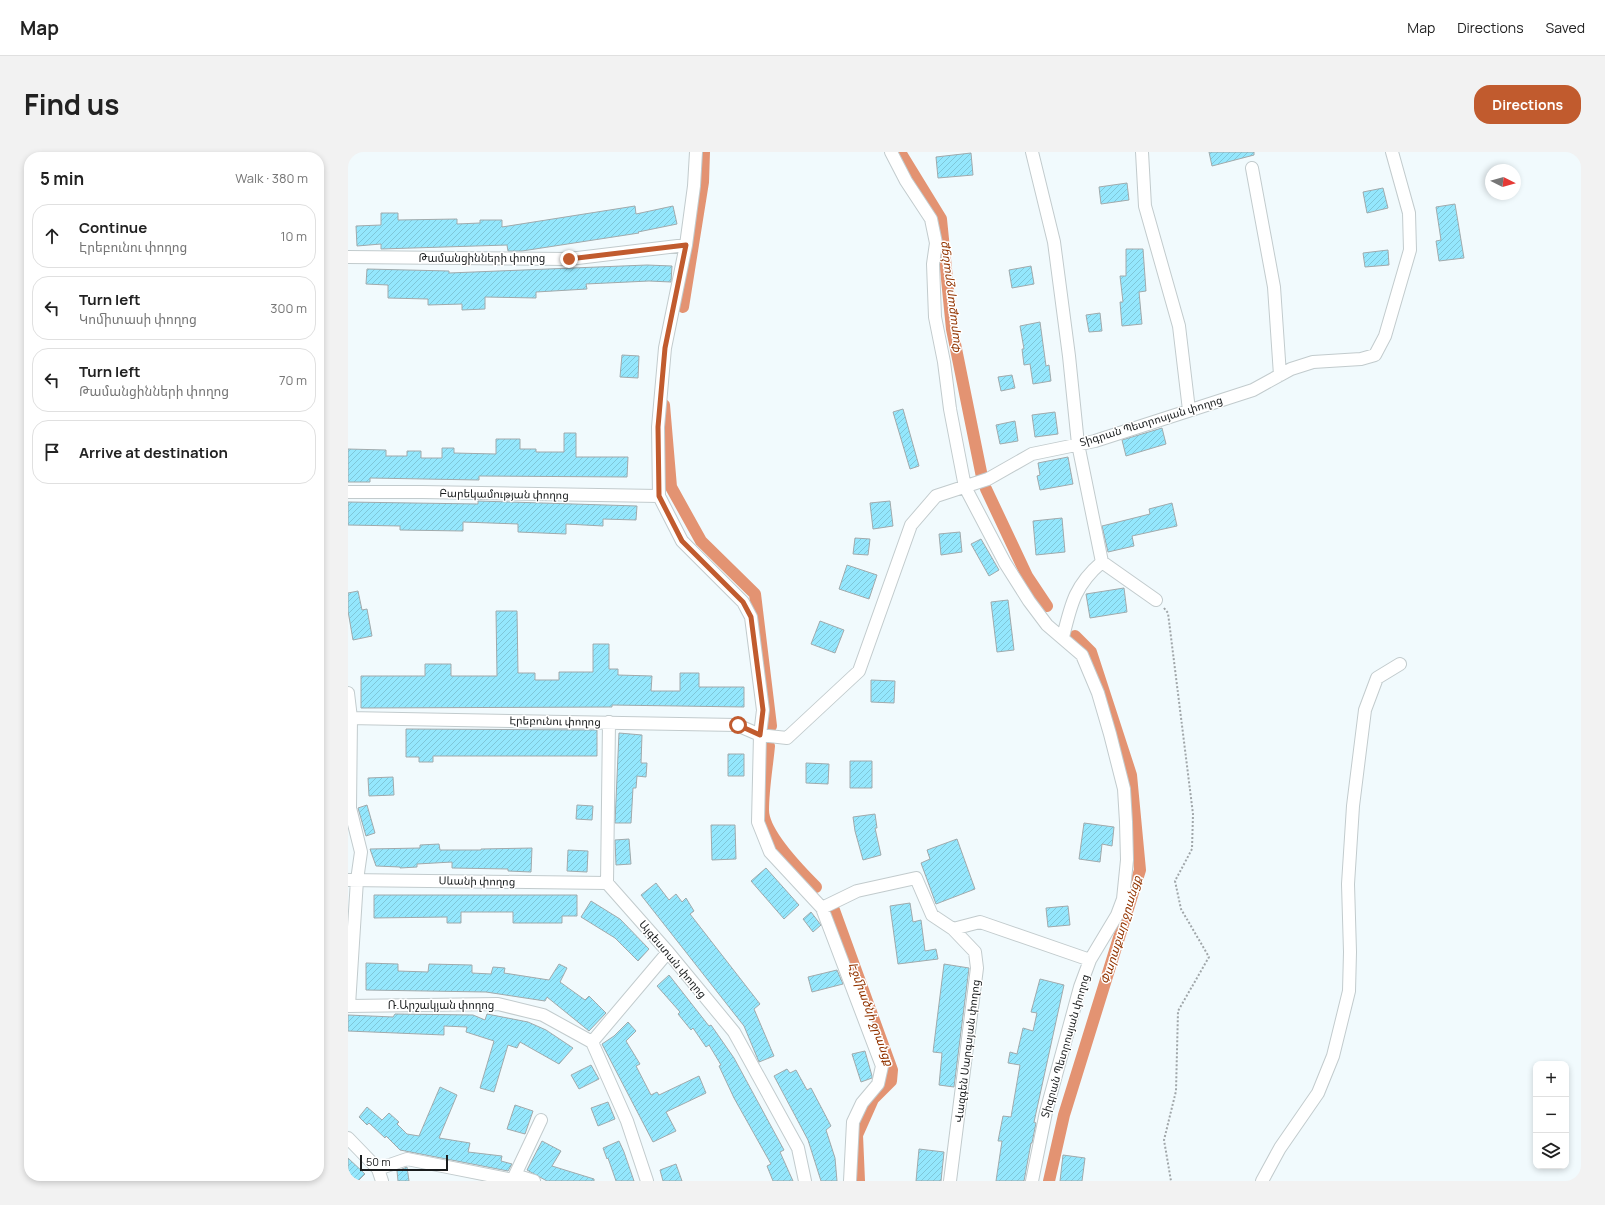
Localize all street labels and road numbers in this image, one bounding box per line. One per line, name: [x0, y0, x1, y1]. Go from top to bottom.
street label: Թամանցինների փողոց: [419, 250, 545, 265]
street label: Տիգրան Պետրոսյան փողոց: [1078, 392, 1224, 449]
street label: Բարեկամության փողոց: [439, 485, 569, 502]
street label: Էրեբունու փողոց: [509, 712, 601, 729]
street label: Սևանի փողոց: [439, 872, 515, 889]
street label: Այգեստան փողոց: [636, 916, 711, 1001]
street label: Տիգրան Պետրոսյան փողոց: [1037, 972, 1092, 1119]
street label: Վազգեն Սարգսյան փողոց: [950, 979, 983, 1123]
street label: Ռ.Արշակյան փողոց: [388, 997, 494, 1012]

